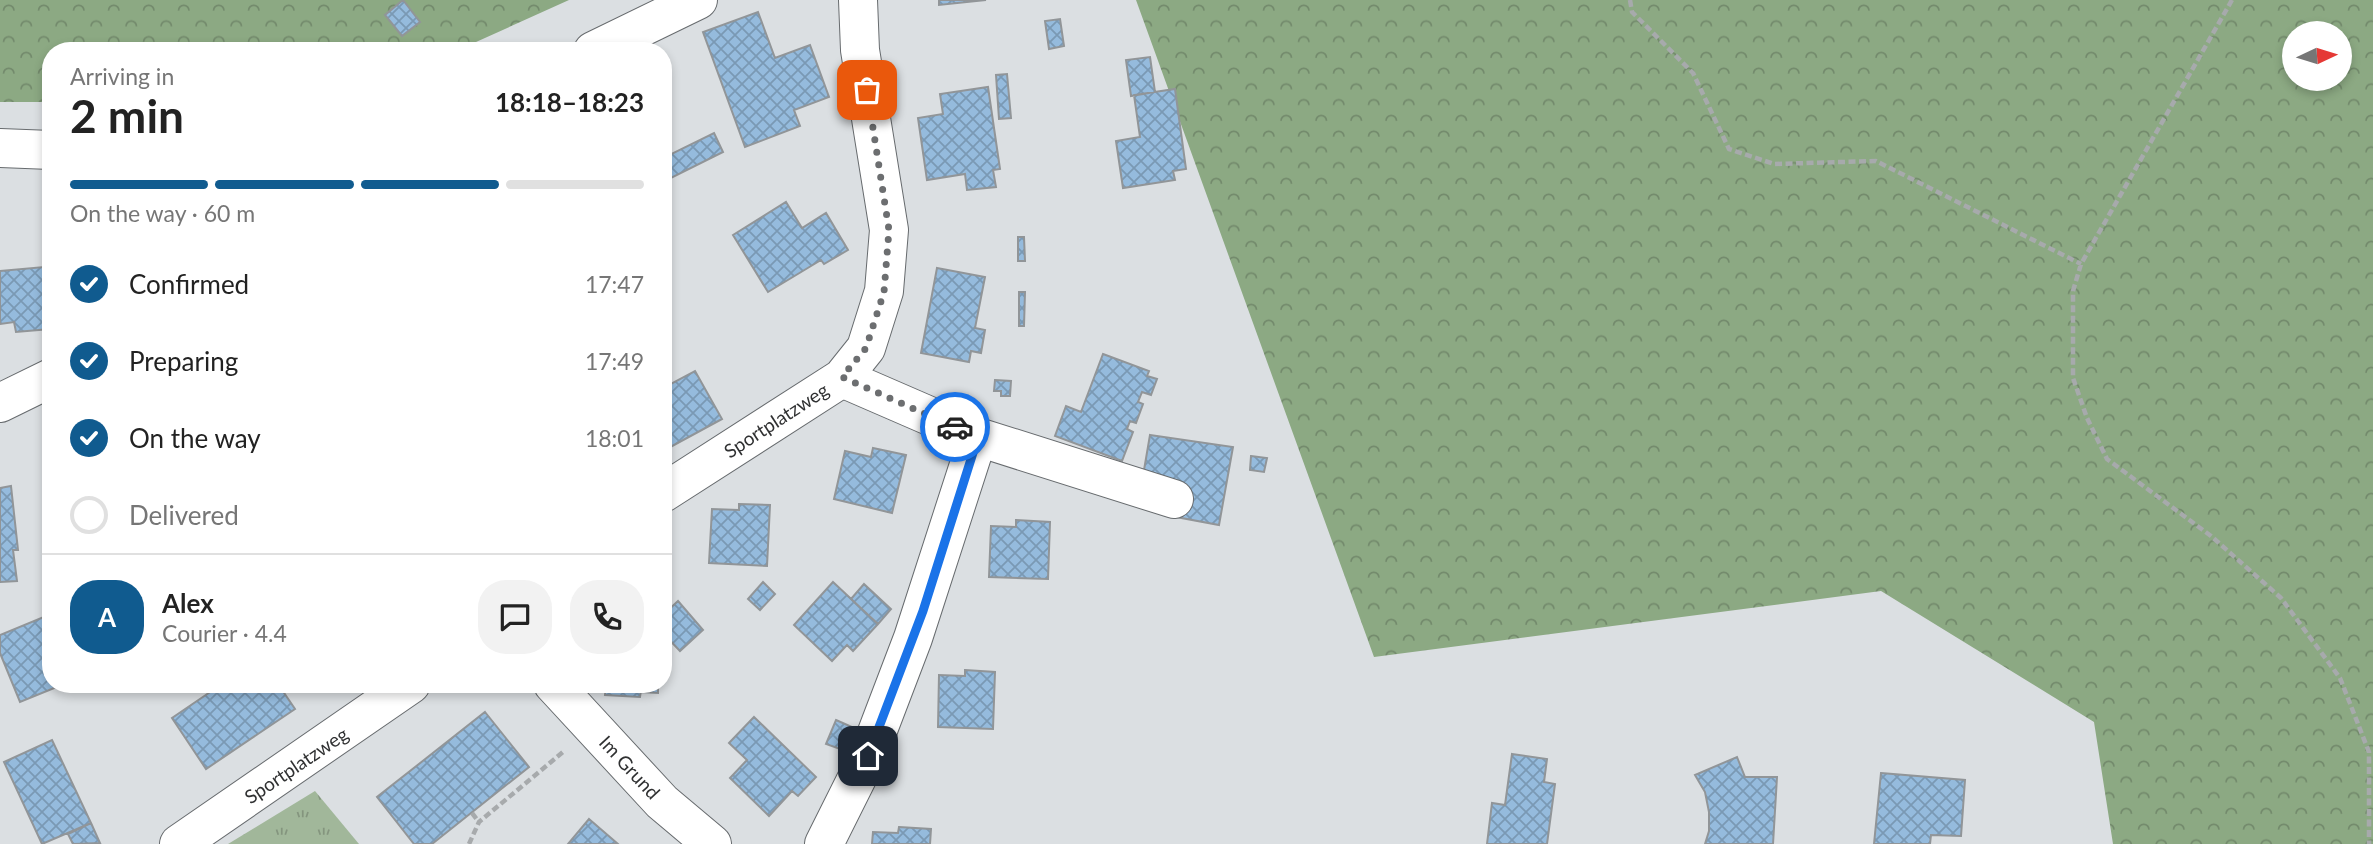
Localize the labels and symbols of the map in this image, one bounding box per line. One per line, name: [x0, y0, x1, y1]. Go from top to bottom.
north arrow: [2282, 21, 2352, 91]
pin: [837, 60, 897, 120]
street label: Sportplatzweg: [719, 378, 833, 462]
courier: [920, 392, 990, 462]
street label: Sportplatzweg: [240, 722, 352, 808]
pin: [838, 726, 898, 786]
street label: Im Grund: [595, 731, 665, 803]

